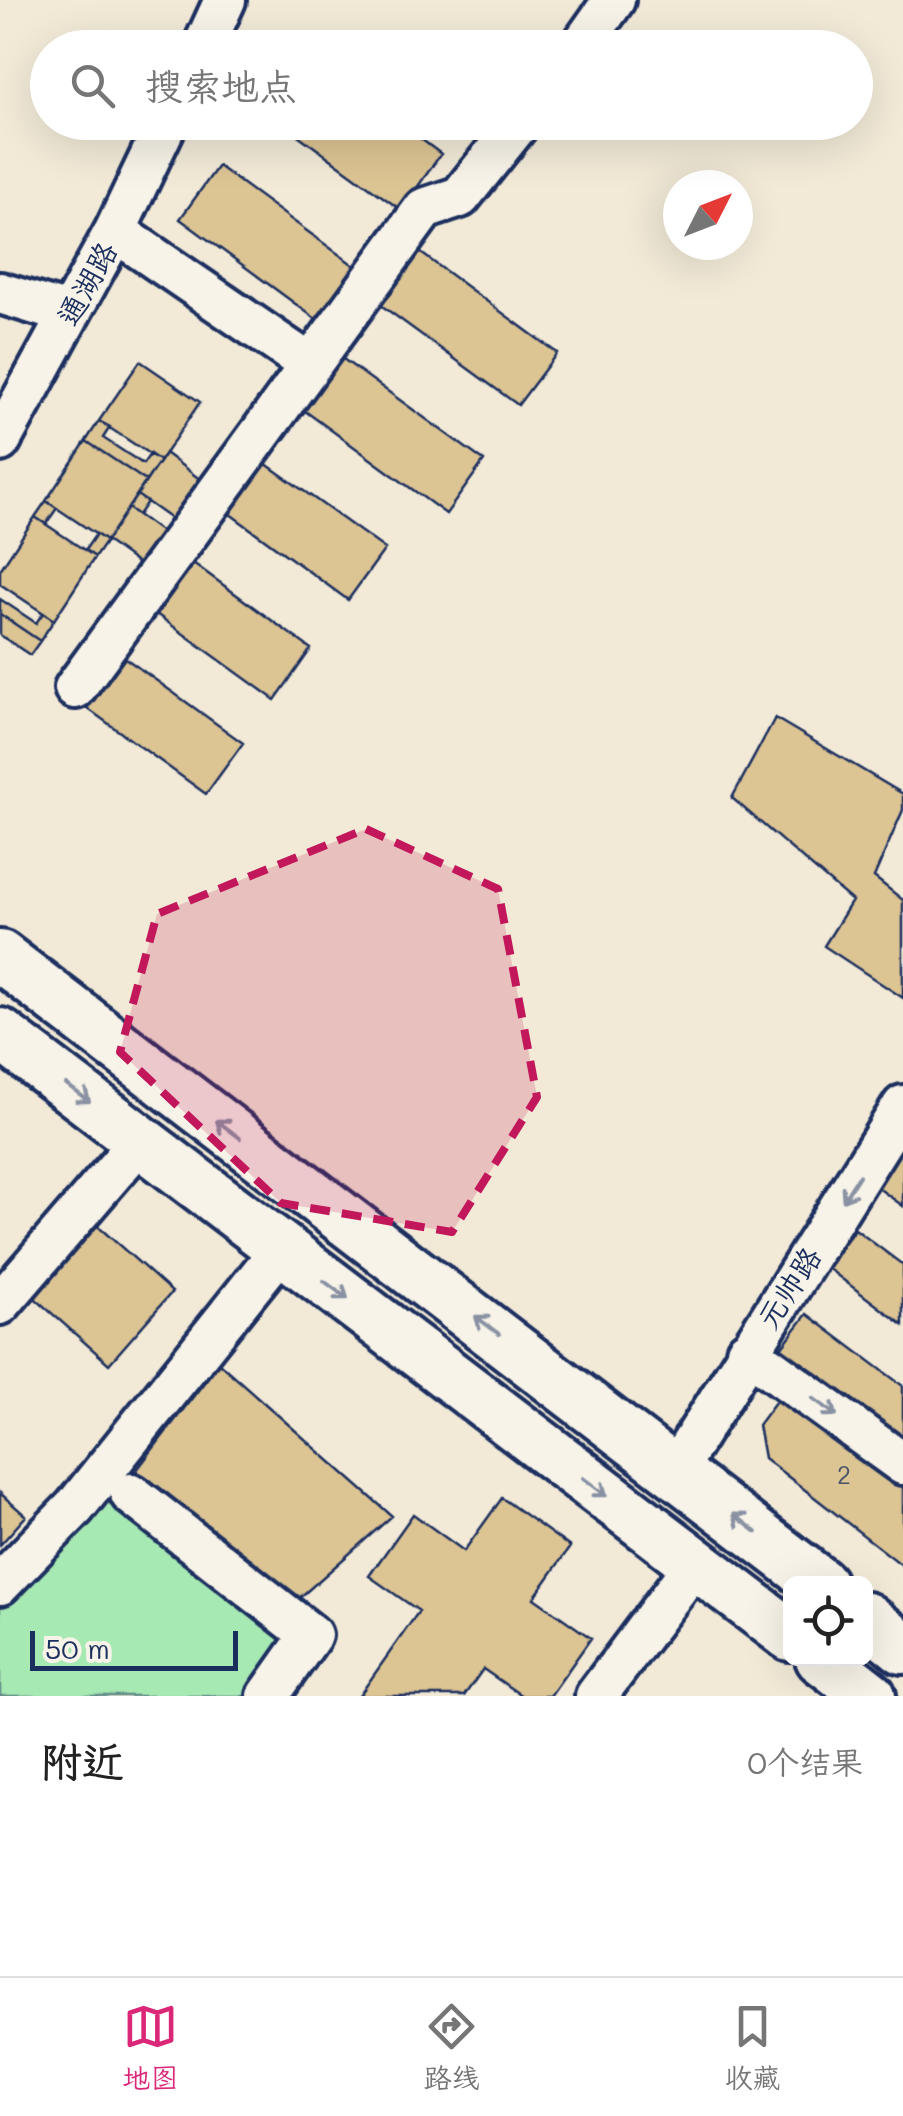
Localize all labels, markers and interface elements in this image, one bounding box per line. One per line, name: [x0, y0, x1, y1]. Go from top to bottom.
search box: [30, 30, 873, 140]
icon: search: [65, 58, 120, 113]
text: 搜索地点: [145, 60, 297, 110]
north arrow: [663, 170, 753, 260]
street label: 通湖路: [47, 234, 125, 332]
one-way arrow: [64, 1082, 91, 1103]
one-way arrow: [215, 1118, 242, 1139]
one-way arrow: [840, 1174, 861, 1202]
street label: 元帅路: [747, 1238, 829, 1336]
one-way arrow: [322, 1279, 349, 1300]
one-way arrow: [474, 1315, 501, 1336]
one-way arrow: [811, 1397, 838, 1418]
house number: 2: [837, 1458, 851, 1490]
one-way arrow: [581, 1476, 608, 1497]
one-way arrow: [732, 1512, 758, 1534]
map controls: [783, 1576, 873, 1666]
button: locate: [783, 1576, 873, 1666]
scale bar: [30, 1626, 238, 1670]
text: 50 m: [45, 1630, 110, 1666]
text: 附近: [40, 1733, 124, 1788]
text: 0个结果: [747, 1740, 863, 1782]
tab: 地图: [122, 1999, 179, 2096]
tab: 路线: [423, 1999, 480, 2096]
tab: 收藏: [724, 1999, 781, 2096]

